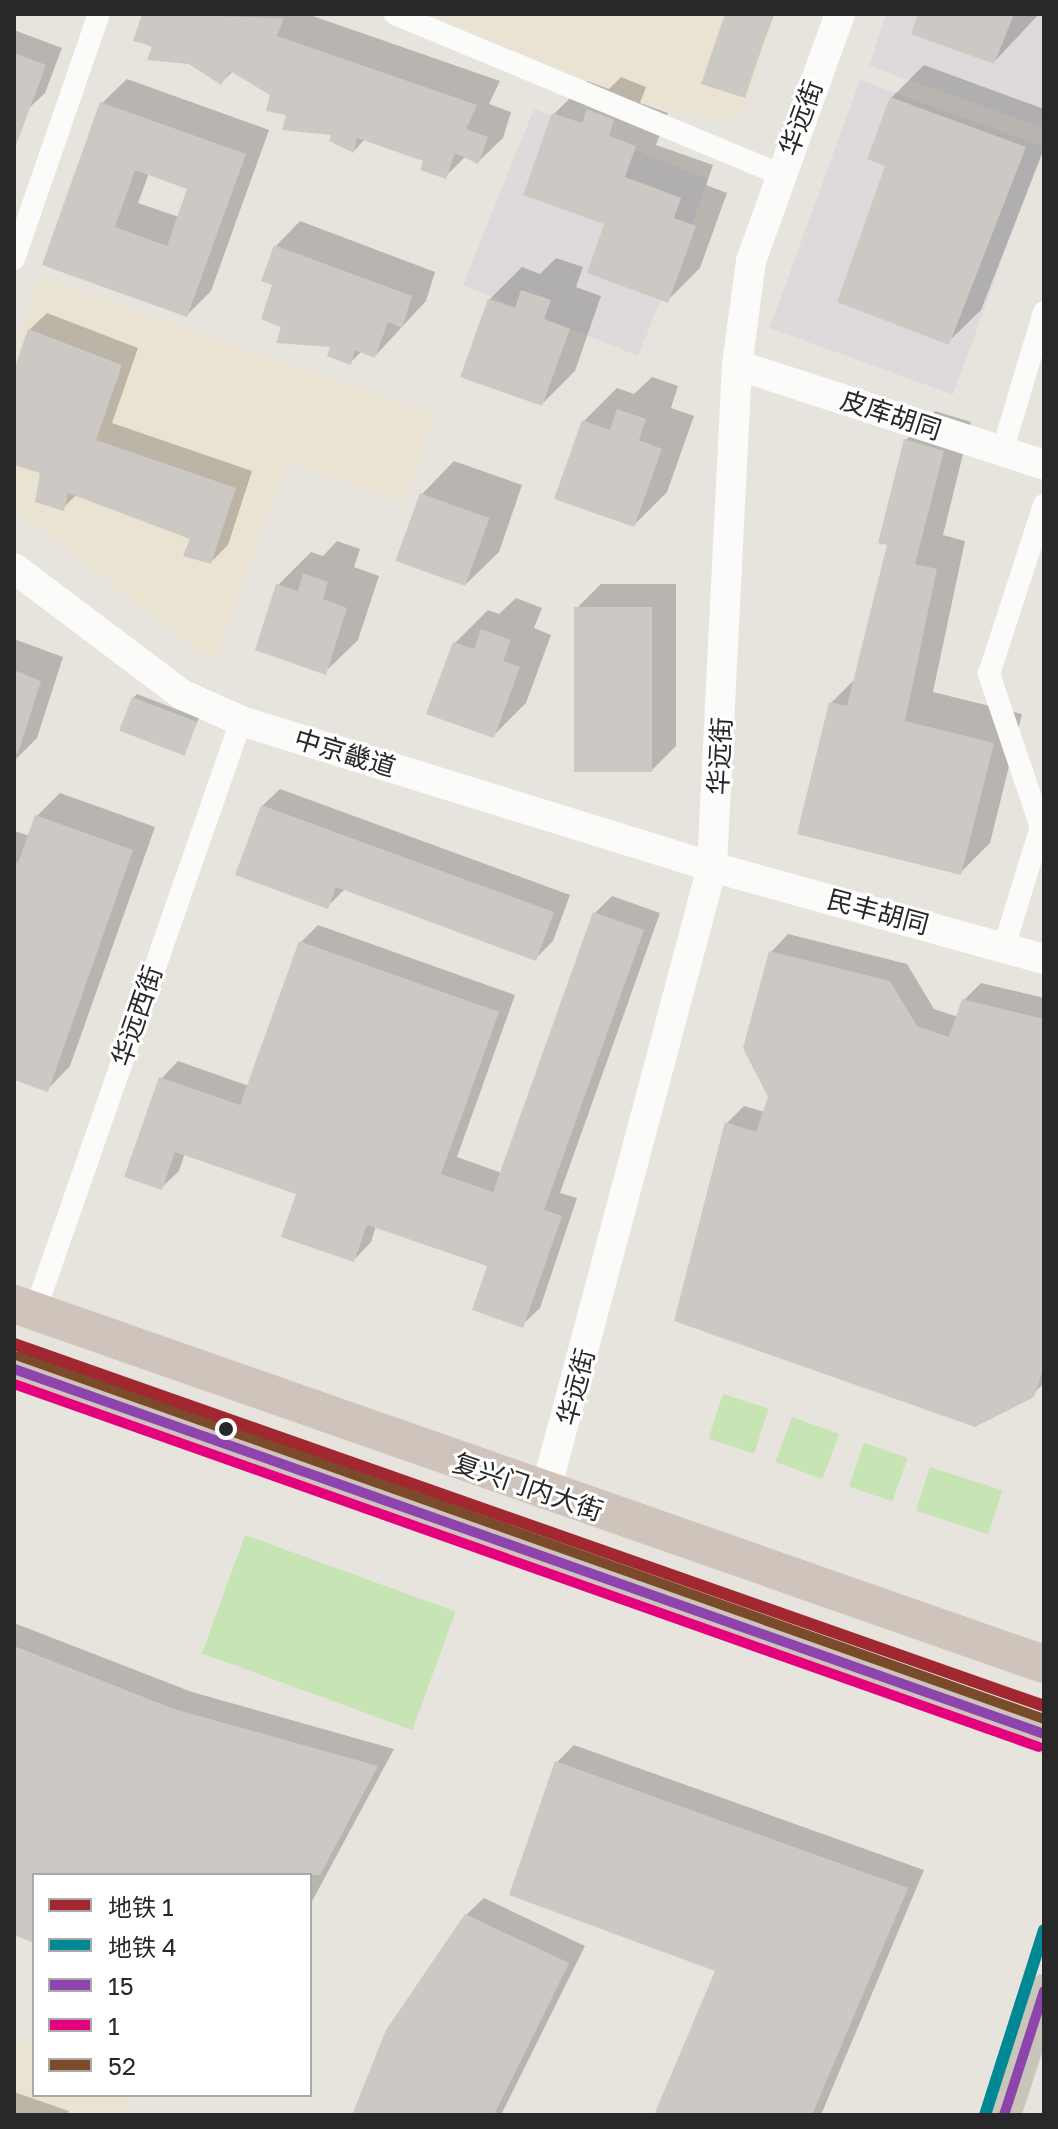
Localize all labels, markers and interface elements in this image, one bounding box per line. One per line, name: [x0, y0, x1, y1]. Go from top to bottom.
street label: 华远街: [773, 76, 829, 160]
street label: 皮库胡同: [837, 384, 945, 446]
street label: 华远街: [702, 716, 738, 796]
street label: 中京畿道: [291, 723, 399, 783]
street label: 民丰胡同: [824, 883, 932, 941]
street label: 华远西街: [105, 962, 169, 1070]
street label: 华远街: [551, 1345, 601, 1429]
unlabelled marker: [218, 1421, 234, 1437]
street label: 复兴门内大街: [449, 1447, 607, 1527]
legend: [32, 1873, 312, 2097]
text: 地铁 1: [108, 1892, 174, 1921]
text: 地铁 4: [108, 1932, 177, 1961]
text: 15: [108, 1971, 134, 2000]
text: 1: [108, 2011, 120, 2040]
text: 52: [108, 2051, 136, 2080]

